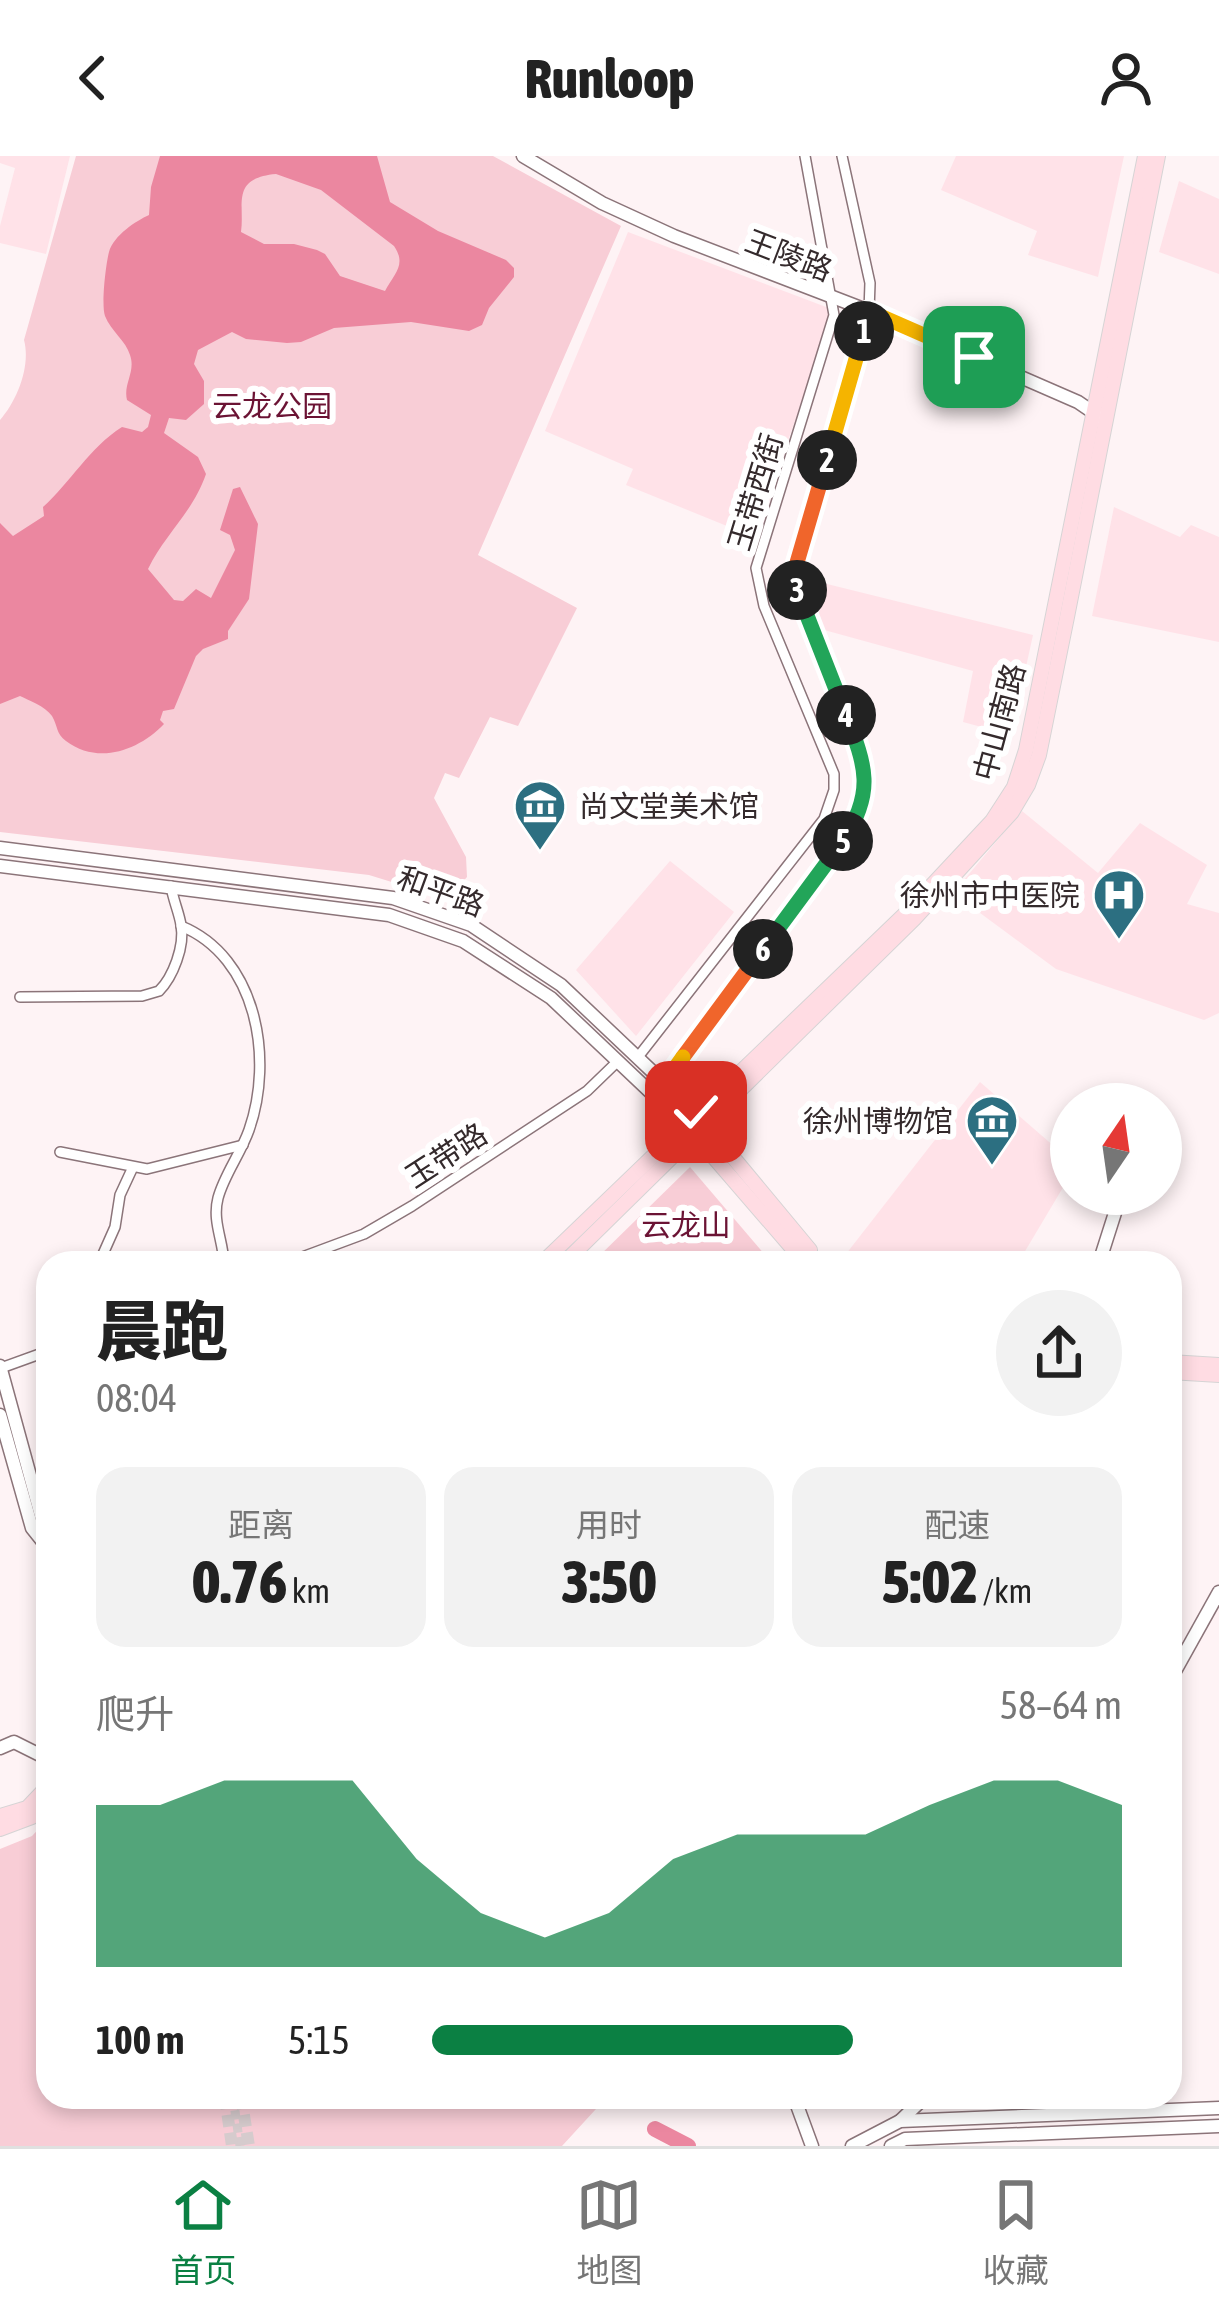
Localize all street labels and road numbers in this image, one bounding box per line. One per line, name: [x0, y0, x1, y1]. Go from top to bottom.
street label: 王陵路: [741, 223, 837, 287]
street label: 玉带西街: [721, 430, 789, 554]
street label: 中山南路: [967, 660, 1031, 784]
street label: 和平路: [393, 860, 489, 922]
street label: 玉带路: [399, 1116, 493, 1194]

